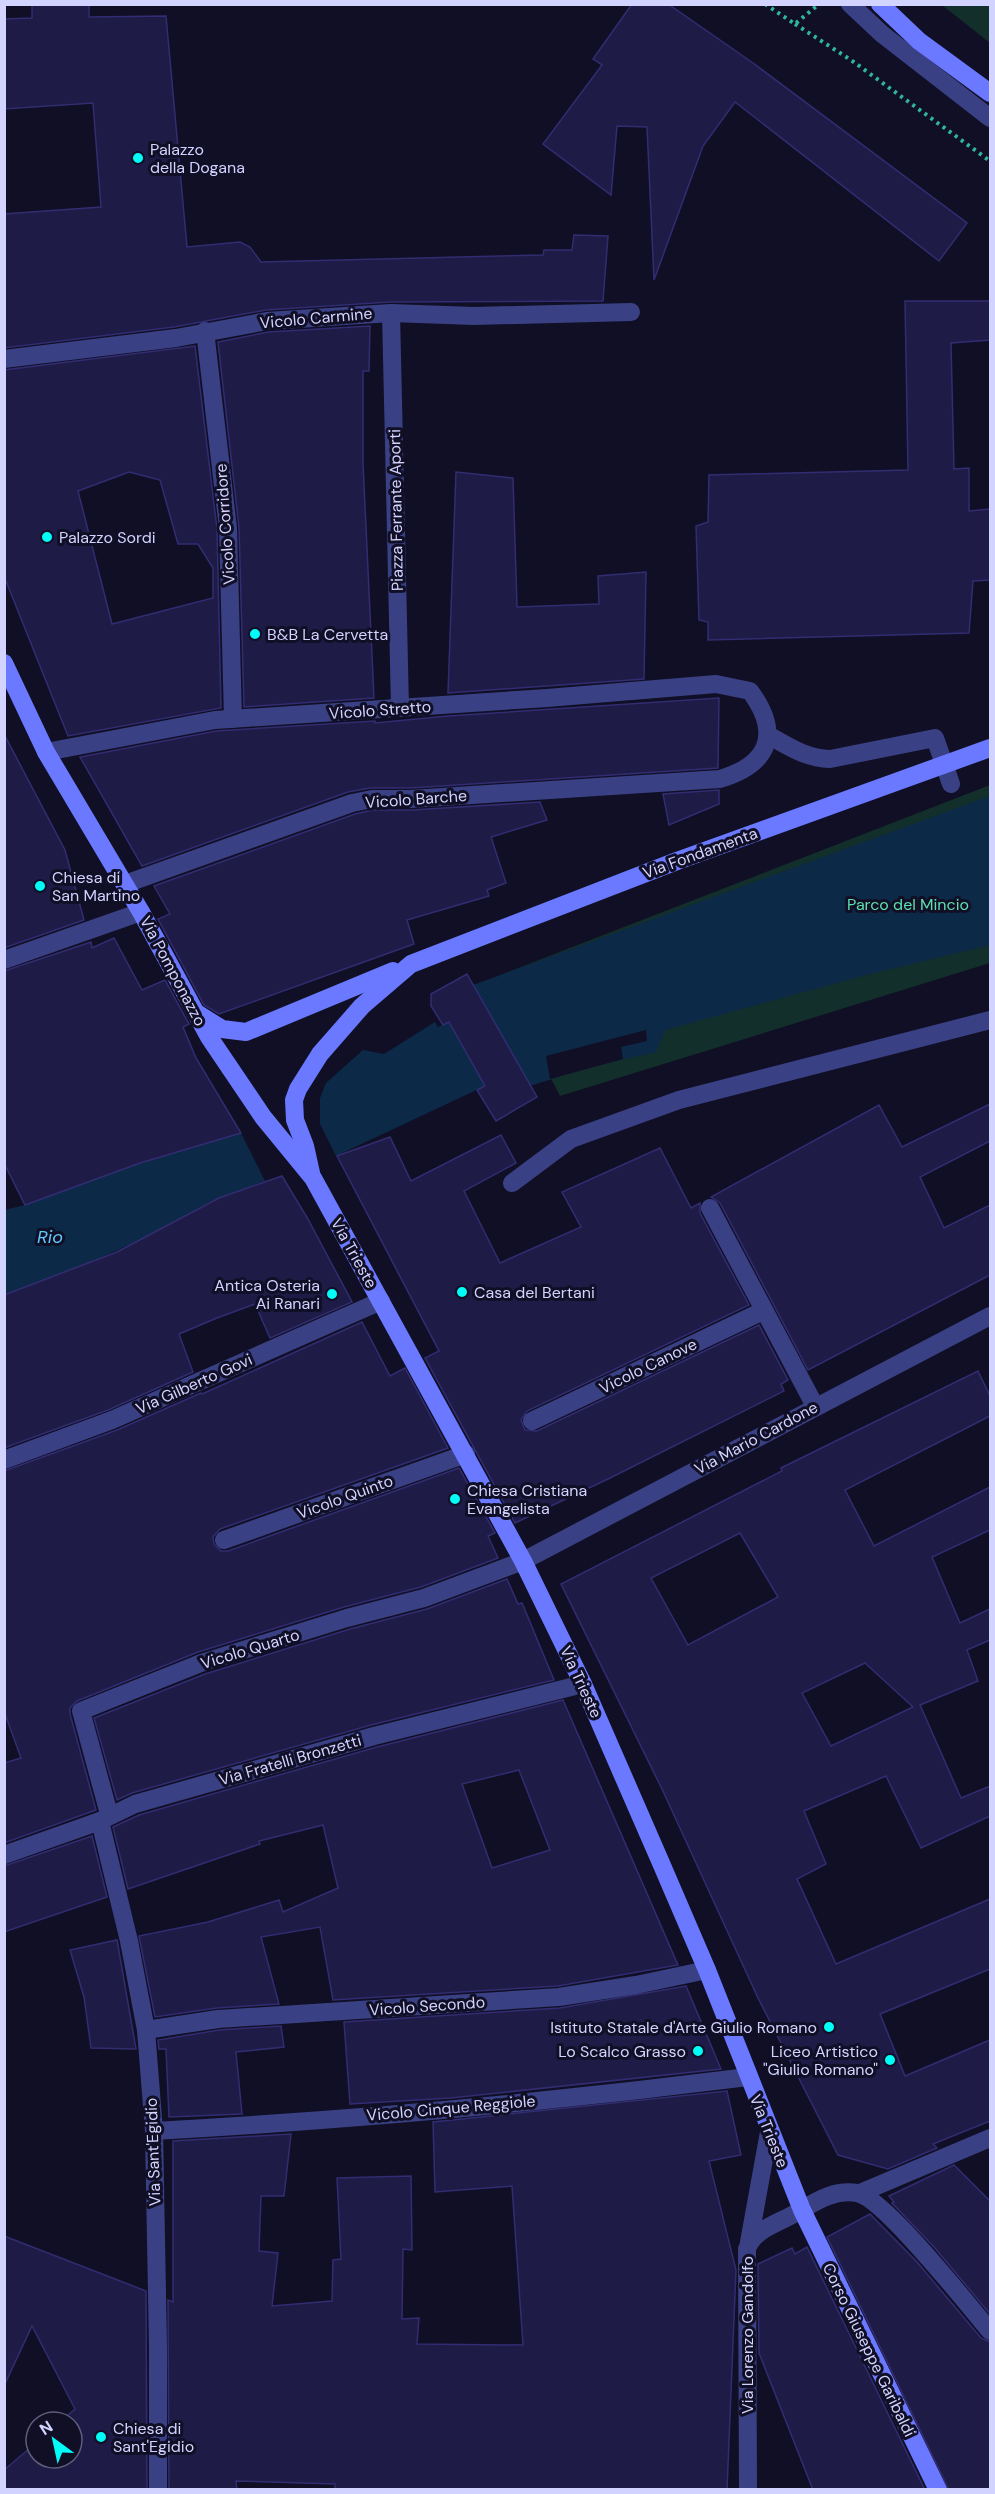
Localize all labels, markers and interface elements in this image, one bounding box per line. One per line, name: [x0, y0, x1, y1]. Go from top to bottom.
place label: Palazzo della Dogana: [150, 139, 245, 178]
marker: Palazzo della Dogana: [131, 151, 145, 165]
street label: Vicolo Carmine: [259, 303, 373, 333]
street label: Piazza Ferrante Aporti: [384, 429, 408, 591]
street label: Vicolo Corridore: [210, 463, 240, 585]
place label: Palazzo Sordi: [59, 527, 156, 548]
marker: Palazzo Sordi: [40, 530, 54, 544]
place label: B&B La Cervetta: [267, 624, 388, 645]
marker: B&B La Cervetta: [248, 627, 262, 641]
street label: Vicolo Stretto: [328, 696, 432, 724]
street label: Vicolo Barche: [364, 785, 468, 813]
street label: Via Fondamenta: [640, 823, 760, 883]
place label: Chiesa di San Martino: [52, 867, 140, 906]
marker: Chiesa di San Martino: [33, 879, 47, 893]
park label: Parco del Mincio: [847, 894, 969, 915]
street label: Via Pomponazzo: [135, 912, 211, 1030]
street label: Via Trieste: [326, 1214, 382, 1292]
water label: Rio: [37, 1225, 63, 1249]
place label: Antica Osteria Ai Ranari: [214, 1275, 320, 1314]
place label: Casa del Bertani: [474, 1282, 595, 1303]
marker: Casa del Bertani: [455, 1285, 469, 1299]
marker: Antica Osteria Ai Ranari: [325, 1287, 339, 1301]
street label: Vicolo Canove: [596, 1333, 700, 1399]
street label: Via Gilberto Govi: [132, 1349, 256, 1419]
street label: Via Mario Cardone: [691, 1397, 821, 1479]
street label: Vicolo Quinto: [294, 1470, 396, 1524]
place label: Chiesa Cristiana Evangelista: [467, 1480, 587, 1519]
marker: Chiesa Cristiana Evangelista: [448, 1492, 462, 1506]
street label: Vicolo Quarto: [198, 1624, 302, 1674]
street label: Via Trieste: [555, 1643, 607, 1721]
street label: Via Fratelli Bronzetti: [216, 1730, 364, 1790]
street label: Vicolo Secondo: [368, 1991, 486, 2021]
place label: Istituto Statale d'Arte Giulio Romano: [550, 2017, 817, 2038]
marker: Istituto Statale d'Arte Giulio Romano: [822, 2020, 836, 2034]
place label: Lo Scalco Grasso: [558, 2041, 686, 2062]
place label: Liceo Artistico "Giulio Romano": [763, 2041, 878, 2080]
marker: Lo Scalco Grasso: [691, 2044, 705, 2058]
marker: Liceo Artistico "Giulio Romano": [883, 2053, 897, 2067]
street label: Vicolo Cinque Reggiole: [366, 2090, 536, 2126]
street label: Via Trieste: [745, 2091, 793, 2171]
street label: Via Sant'Egidio: [141, 2097, 165, 2207]
street label: Via Lorenzo Gandolfo: [737, 2256, 758, 2414]
street label: Corso Giuseppe Garibaldi: [818, 2260, 920, 2440]
north arrow: [24, 2410, 84, 2470]
text: N: [35, 2416, 57, 2440]
place label: Chiesa di Sant'Egidio: [113, 2418, 194, 2457]
marker: Chiesa di Sant'Egidio: [94, 2430, 108, 2444]

